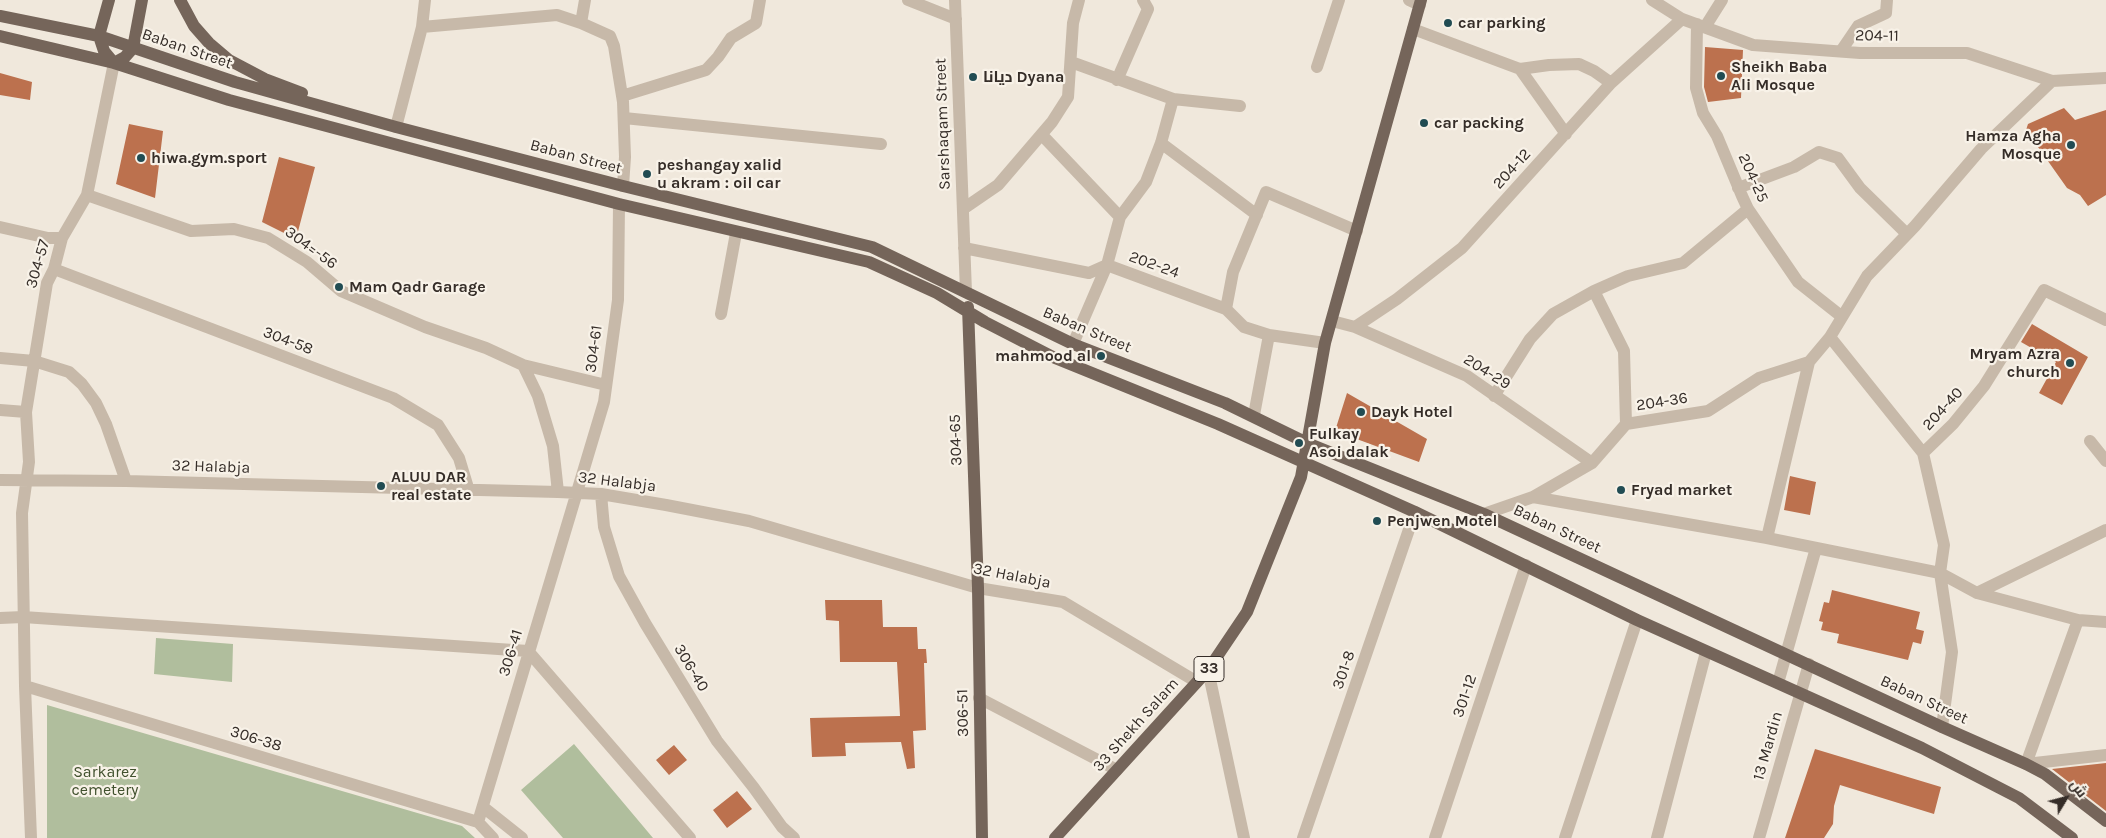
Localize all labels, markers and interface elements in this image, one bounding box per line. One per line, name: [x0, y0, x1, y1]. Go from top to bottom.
place label: car parking: [1458, 13, 1546, 33]
marker: car parking: [1442, 17, 1454, 29]
street label: Baban Street: [139, 25, 235, 73]
street label: 204-11: [1855, 26, 1899, 46]
place label: Sheikh Baba Ali Mosque: [1731, 57, 1827, 95]
street label: Sarshaqam Street: [931, 58, 955, 190]
place label: دیانا Dyana: [983, 67, 1064, 87]
marker: Sheikh Baba Ali Mosque: [1715, 70, 1727, 82]
marker: دیانا Dyana: [967, 71, 979, 83]
place label: car packing: [1434, 113, 1524, 133]
marker: car packing: [1418, 117, 1430, 129]
place label: Hamza Agha Mosque: [1965, 126, 2061, 164]
street label: Baban Street: [528, 136, 624, 178]
marker: Hamza Agha Mosque: [2065, 139, 2077, 151]
street label: 204-12: [1489, 145, 1535, 193]
place label: hiwa.gym.sport: [151, 148, 267, 168]
street label: 204-25: [1734, 151, 1772, 205]
marker: hiwa.gym.sport: [135, 152, 147, 164]
place label: peshangay xalid u akram : oil car: [657, 155, 782, 193]
marker: peshangay xalid u akram : oil car: [641, 168, 653, 180]
street label: 304=-56: [281, 223, 341, 273]
street label: 304-57: [22, 237, 54, 291]
street label: 202-24: [1126, 247, 1182, 283]
place label: Mam Qadr Garage: [349, 277, 486, 297]
marker: Mam Qadr Garage: [333, 281, 345, 293]
street label: Baban Street: [1040, 303, 1134, 357]
street label: 304-58: [260, 323, 316, 359]
street label: 304-61: [581, 324, 607, 374]
place label: Mryam Azra church: [1970, 344, 2060, 382]
place label: mahmood al: [995, 346, 1091, 366]
marker: mahmood al: [1095, 350, 1107, 362]
street label: 204-29: [1460, 350, 1514, 394]
marker: Mryam Azra church: [2064, 357, 2076, 369]
street label: 204-40: [1919, 383, 1967, 435]
street label: 204-36: [1635, 388, 1689, 416]
place label: Dayk Hotel: [1371, 402, 1453, 422]
marker: Dayk Hotel: [1355, 406, 1367, 418]
street label: 304-65: [946, 414, 966, 466]
place label: Fulkay Asoi dalak: [1309, 424, 1389, 462]
marker: Fulkay Asoi dalak: [1293, 437, 1305, 449]
street label: 32 Halabja: [171, 456, 251, 478]
place label: ALUU DAR real estate: [391, 467, 471, 505]
street label: 32 Halabja: [577, 468, 657, 496]
marker: ALUU DAR real estate: [375, 480, 387, 492]
place label: Fryad market: [1631, 480, 1732, 500]
marker: Fryad market: [1615, 484, 1627, 496]
street label: Baban Street: [1510, 500, 1604, 558]
place label: Penjwen Motel: [1387, 511, 1497, 531]
marker: Penjwen Motel: [1371, 515, 1383, 527]
street label: 32 Halabja: [972, 559, 1052, 593]
street label: 306-41: [495, 627, 527, 679]
street label: 306-40: [669, 641, 713, 695]
street label: 301-8: [1328, 648, 1360, 692]
road number: 33: [1194, 656, 1224, 682]
street label: Baban Street: [1877, 671, 1971, 729]
street label: 301-12: [1449, 672, 1481, 720]
street label: 33 Shekh Salam: [1089, 674, 1183, 776]
street label: 306-51: [953, 689, 973, 737]
street label: 13 Mardin: [1749, 709, 1787, 783]
street label: 306-38: [228, 722, 284, 756]
park label: Sarkarez cemetery: [71, 762, 139, 800]
north arrow: [2041, 773, 2091, 823]
text: ش: [2066, 776, 2091, 801]

